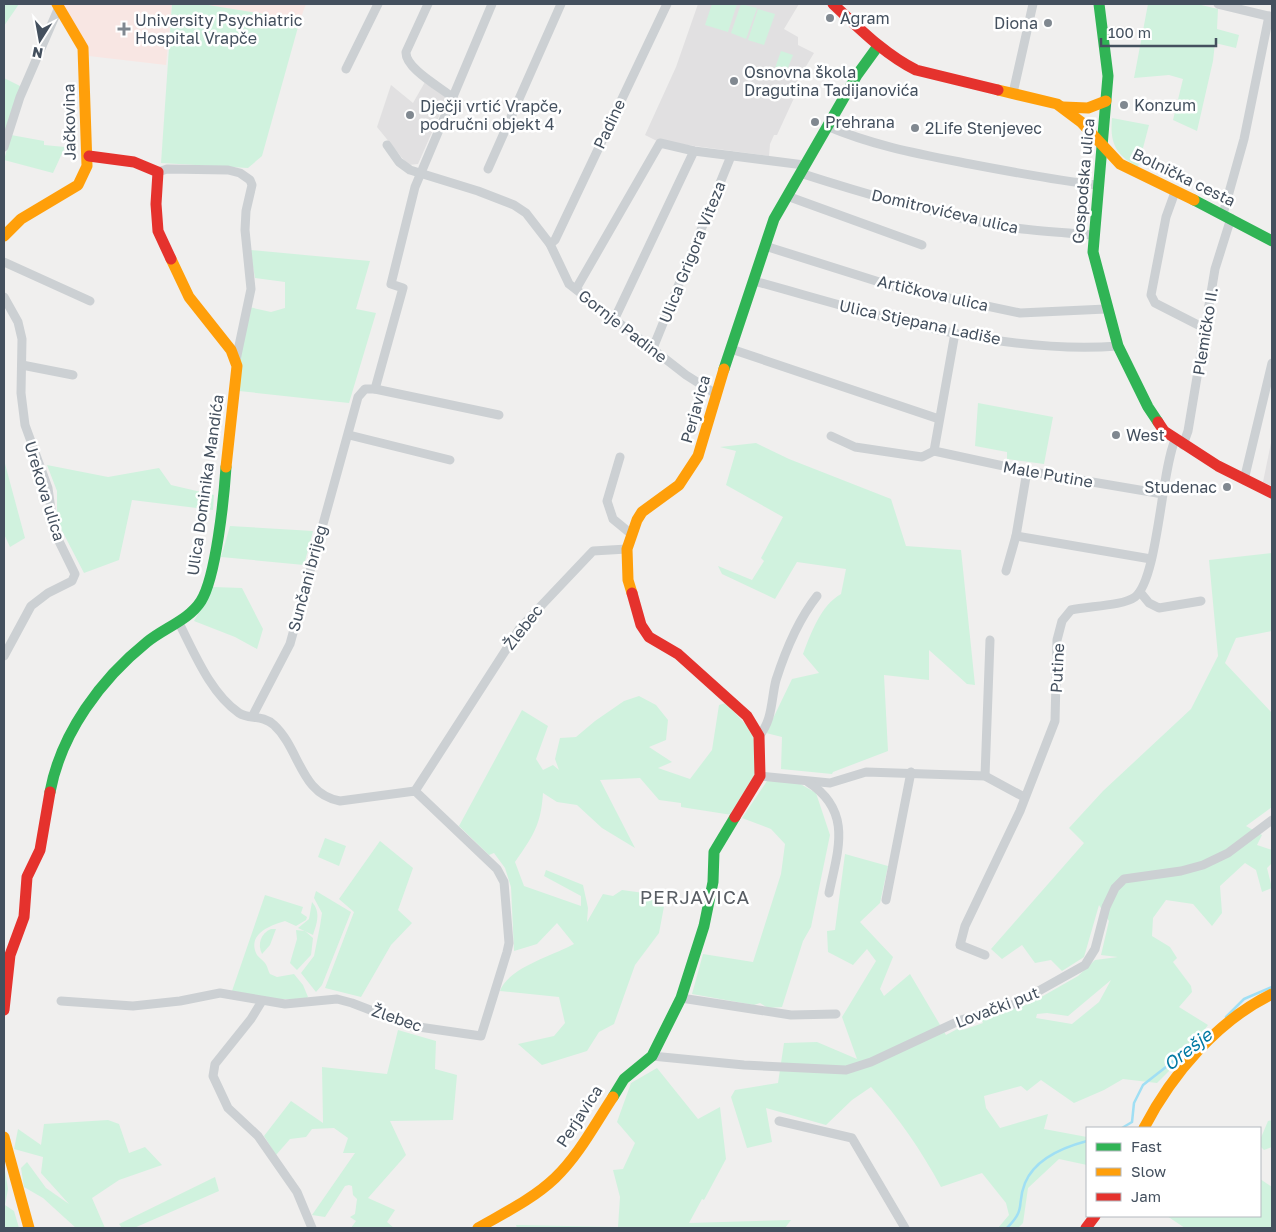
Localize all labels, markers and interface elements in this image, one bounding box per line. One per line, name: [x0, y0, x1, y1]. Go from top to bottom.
place label: Agram: [840, 8, 890, 28]
place label: University Psychiatric Hospital Vrapče: [135, 10, 303, 48]
marker: Agram: [824, 12, 836, 24]
place label: Diona: [994, 13, 1038, 33]
north arrow: [15, 15, 65, 65]
scale bar: [1101, 15, 1216, 47]
marker: Diona: [1042, 17, 1054, 29]
marker: University Psychiatric Hospital Vrapče: [117, 22, 131, 36]
text: 100 m: [1108, 23, 1151, 41]
text: N: [31, 44, 44, 63]
place label: Osnovna škola Dragutina Tadijanovića: [744, 62, 919, 100]
marker: Osnovna škola Dragutina Tadijanovića: [728, 75, 740, 87]
street label: Jačkovina: [58, 83, 80, 161]
place label: Konzum: [1134, 95, 1196, 115]
place label: Dječji vrtić Vrapče, područni objekt 4: [420, 96, 563, 134]
street label: Padine: [589, 96, 629, 152]
marker: Konzum: [1118, 99, 1130, 111]
marker: Dječji vrtić Vrapče, područni objekt 4: [404, 109, 416, 121]
place label: Prehrana: [825, 112, 895, 132]
marker: Prehrana: [809, 116, 821, 128]
street label: Gospodska ulica: [1068, 117, 1098, 245]
place label: 2Life Stenjevec: [925, 118, 1042, 138]
marker: 2Life Stenjevec: [909, 122, 921, 134]
street label: Bolnička cesta: [1129, 143, 1239, 211]
street label: Ulica Grigora Viteza: [654, 178, 730, 326]
street label: Domitrovićeva ulica: [870, 184, 1020, 238]
street label: Artičkova ulica: [876, 271, 990, 315]
street label: Gornje Padine: [575, 285, 671, 367]
street label: Plemičko II.: [1188, 285, 1222, 377]
street label: Ulica Stjepana Ladiše: [837, 295, 1003, 349]
street label: Perjavica: [676, 373, 714, 445]
street label: Ulica Dominika Mandića: [182, 393, 228, 577]
place label: West: [1126, 425, 1165, 445]
marker: West: [1110, 429, 1122, 441]
street label: Urekova ulica: [20, 439, 70, 543]
street label: Male Putine: [1001, 456, 1095, 492]
place label: Studenac: [1144, 477, 1217, 497]
marker: Studenac: [1221, 481, 1233, 493]
street label: Sunčani brijeg: [283, 523, 331, 633]
street label: Žlebec: [499, 600, 547, 654]
street label: Putine: [1046, 643, 1068, 693]
district label: PERJAVICA: [640, 885, 750, 908]
street label: Lovački put: [952, 982, 1042, 1032]
street label: Žlebec: [369, 1000, 425, 1036]
water label: Orešje: [1159, 1023, 1217, 1075]
street label: Perjavica: [552, 1081, 606, 1151]
legend: [1086, 1127, 1261, 1217]
text: Fast: [1131, 1137, 1162, 1155]
text: Slow: [1131, 1162, 1166, 1180]
text: Jam: [1131, 1187, 1161, 1205]

